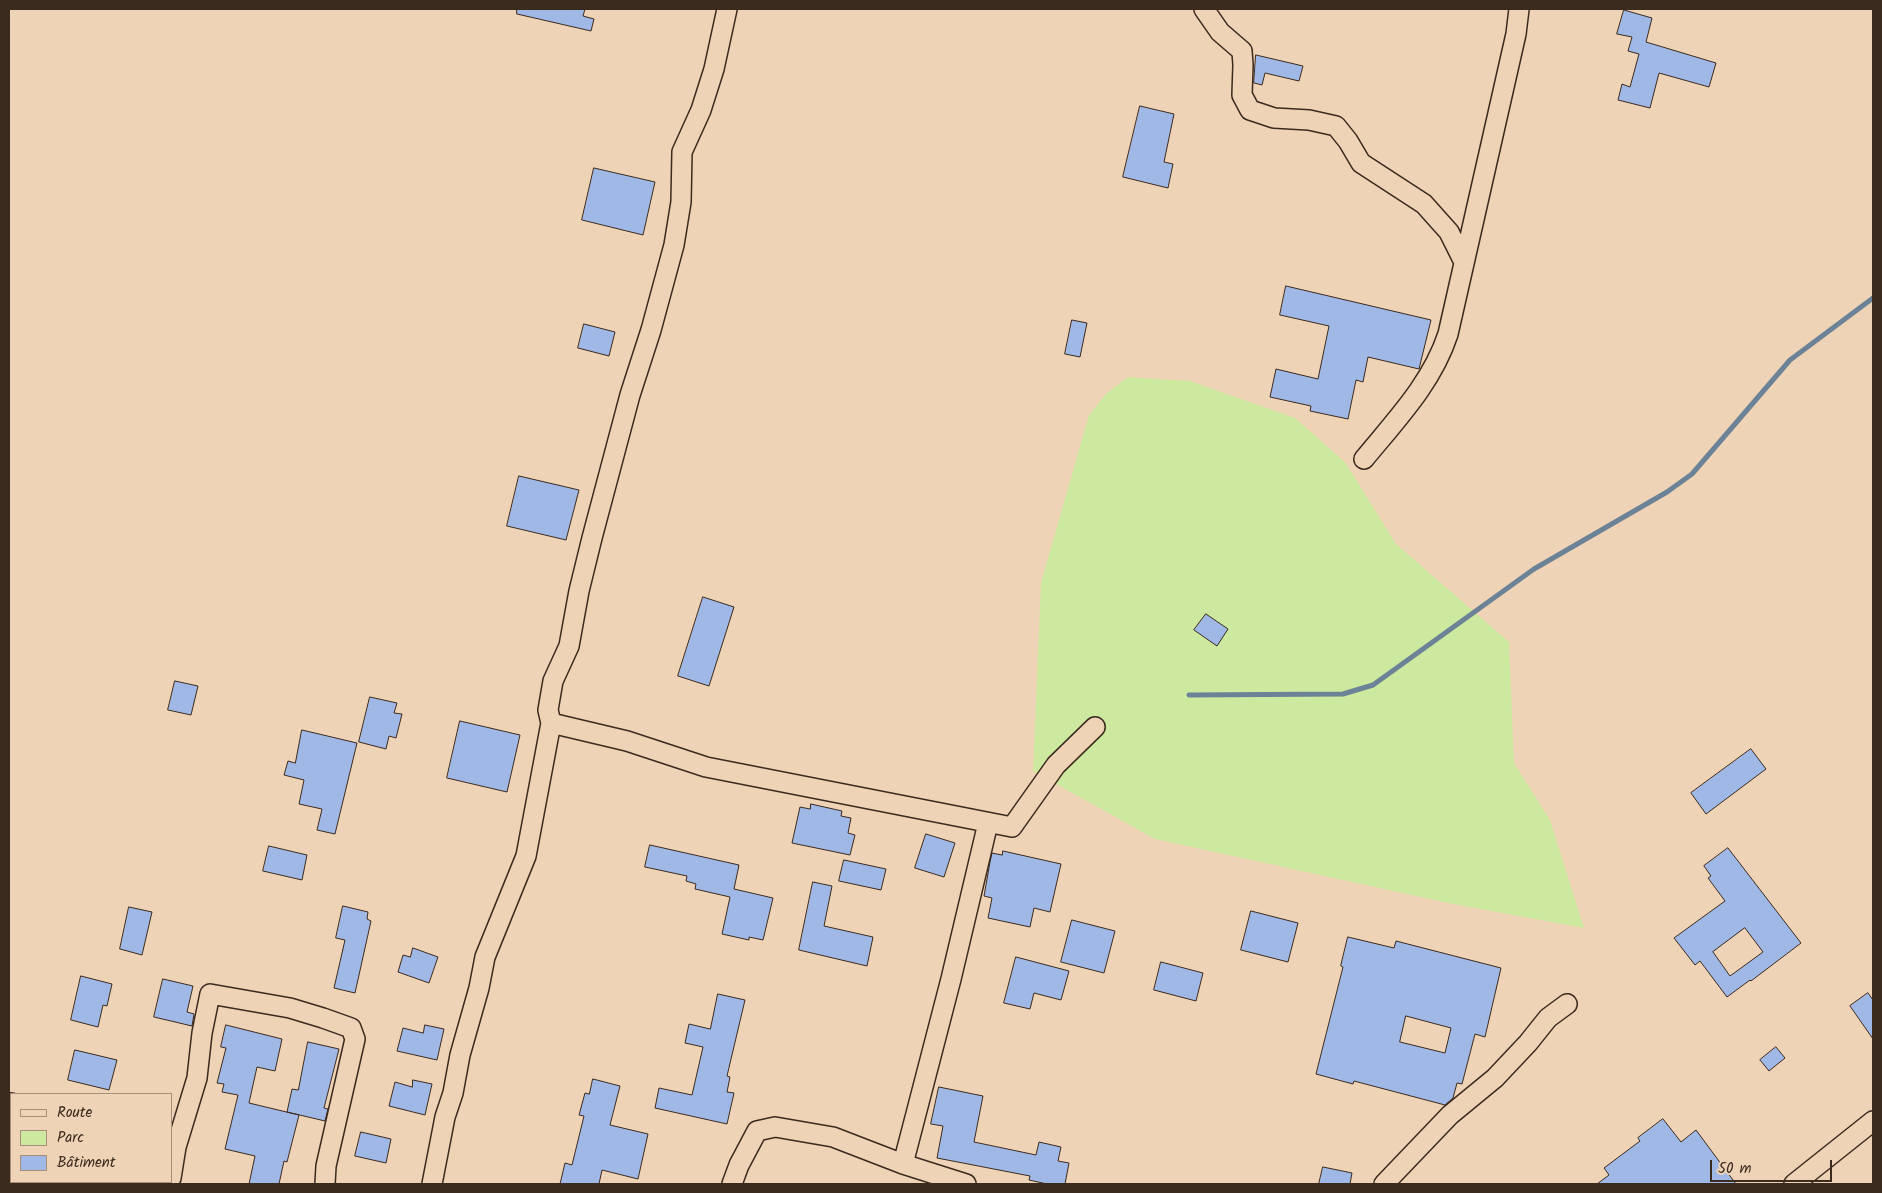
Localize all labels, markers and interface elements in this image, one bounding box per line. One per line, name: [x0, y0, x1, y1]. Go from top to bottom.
legend: [10, 1093, 172, 1183]
text: Route: [57, 1101, 92, 1125]
text: Parc: [57, 1126, 84, 1150]
scale bar: [1712, 1150, 1834, 1182]
text: Bâtiment: [57, 1151, 116, 1175]
text: 50 m: [1718, 1157, 1752, 1181]

